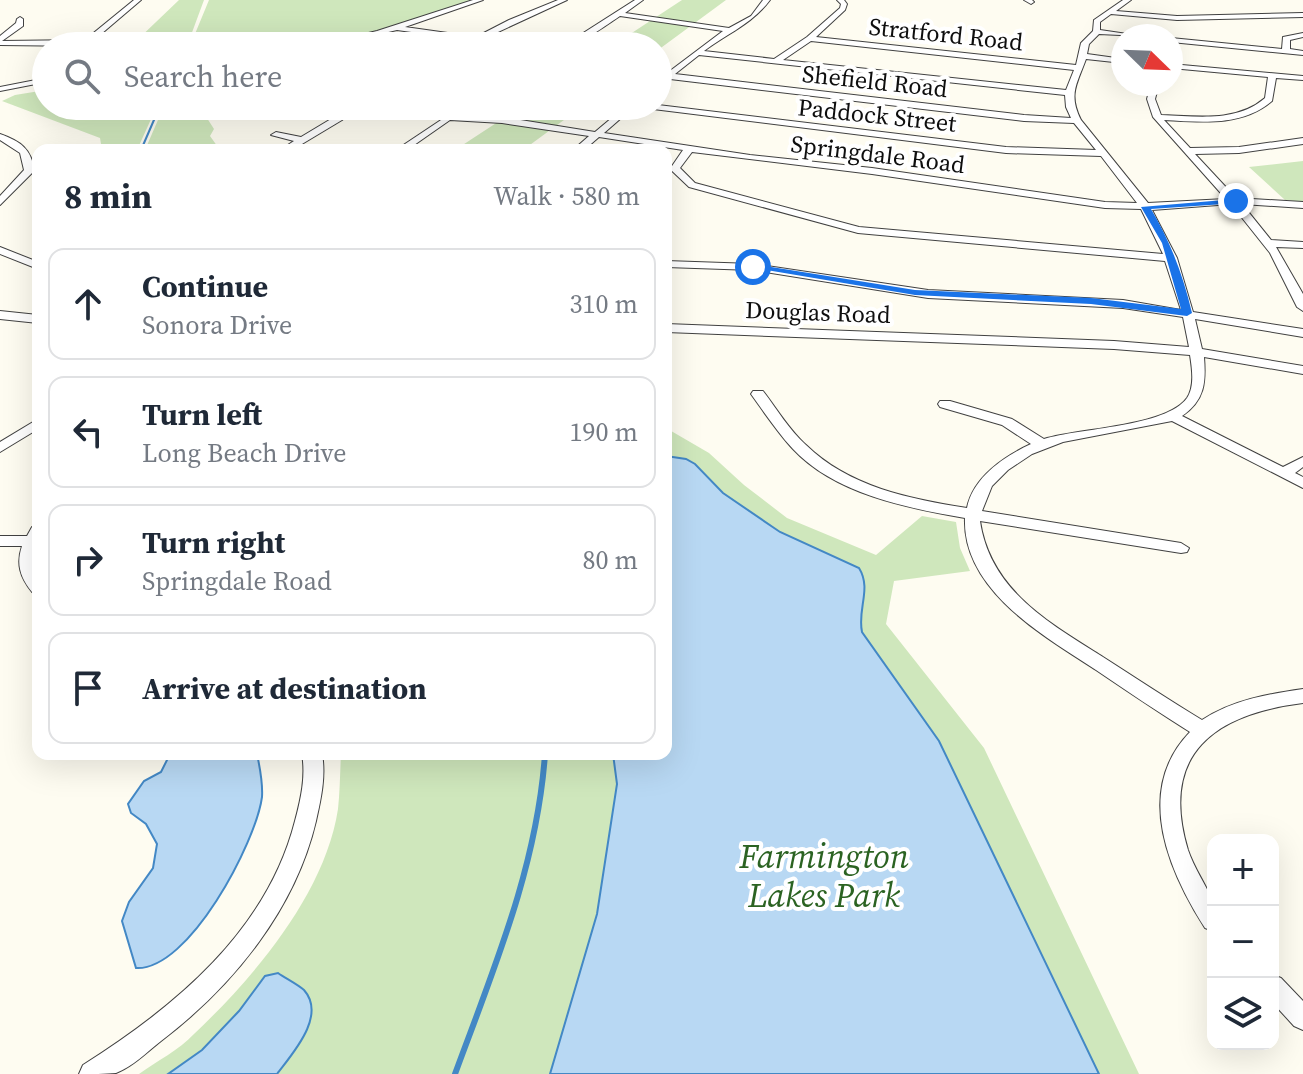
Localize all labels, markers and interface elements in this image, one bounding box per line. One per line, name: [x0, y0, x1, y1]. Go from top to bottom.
street label: Stratford Road: [867, 10, 1025, 59]
north arrow: [1111, 24, 1183, 96]
search box: [32, 32, 672, 120]
icon: search: [60, 54, 104, 98]
text: Search here: [124, 56, 282, 97]
street label: Shefield Road: [801, 57, 950, 105]
street label: Paddock Street: [796, 90, 958, 140]
street label: Springdale Road: [789, 127, 967, 181]
text: 8 min: [64, 173, 152, 219]
text: Walk · 580 m: [493, 178, 640, 214]
route end: [1218, 183, 1254, 219]
route start: [735, 249, 771, 285]
text: Continue: [142, 266, 268, 307]
icon: ahead: [66, 282, 110, 326]
text: 310 m: [570, 286, 638, 322]
street label: Douglas Road: [745, 293, 892, 331]
text: Sonora Drive: [142, 307, 292, 343]
text: Turn left: [142, 394, 262, 435]
icon: left: [66, 410, 110, 454]
text: 190 m: [570, 414, 638, 450]
text: Long Beach Drive: [142, 435, 346, 471]
text: Turn right: [142, 522, 285, 563]
icon: right: [66, 538, 110, 582]
text: 80 m: [583, 542, 638, 578]
text: Springdale Road: [142, 563, 332, 599]
icon: arrive: [66, 666, 110, 710]
text: Arrive at destination: [142, 668, 427, 709]
park label: Farmington Lakes Park: [738, 833, 909, 918]
map controls: [1207, 834, 1279, 1050]
button: +: [1207, 834, 1279, 906]
button: −: [1207, 906, 1279, 978]
button: layers: [1207, 978, 1279, 1050]

